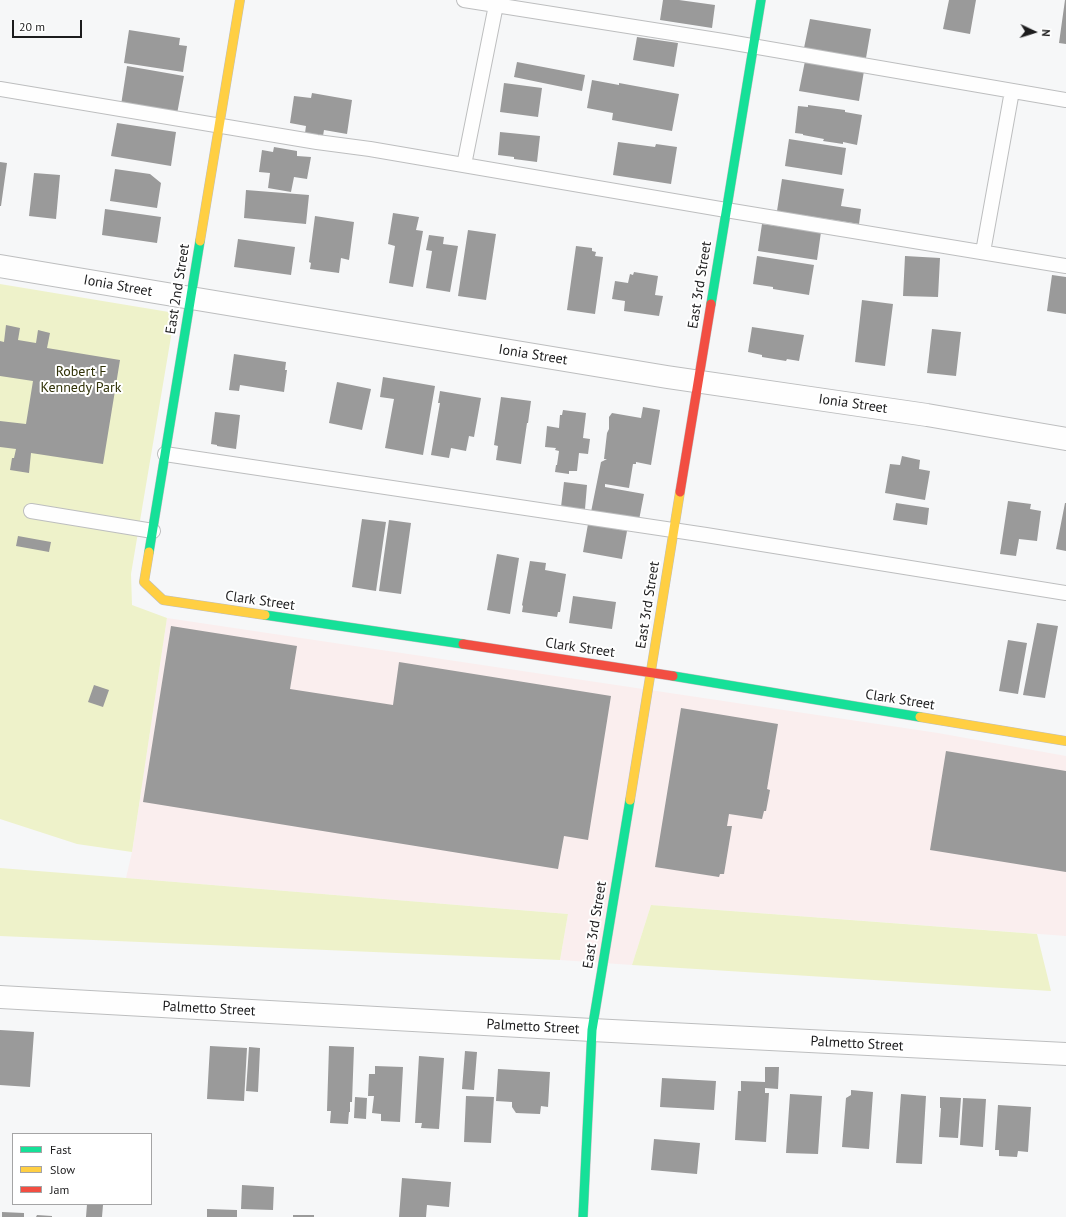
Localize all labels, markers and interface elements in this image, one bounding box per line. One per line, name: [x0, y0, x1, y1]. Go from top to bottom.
scale bar: [14, 12, 84, 38]
north arrow: [1014, 12, 1054, 52]
text: 20 m: [19, 19, 45, 34]
text: N: [1039, 29, 1053, 37]
street label: East 3rd Street: [685, 240, 715, 330]
street label: East 2nd Street: [163, 243, 193, 335]
street label: Ionia Street: [82, 272, 154, 300]
street label: Ionia Street: [497, 341, 569, 369]
park label: Robert F Kennedy Park: [41, 364, 121, 396]
street label: Ionia Street: [817, 391, 889, 417]
street label: East 3rd Street: [633, 560, 663, 650]
street label: Clark Street: [224, 588, 296, 614]
street label: Clark Street: [544, 635, 616, 661]
street label: Clark Street: [864, 686, 936, 714]
street label: East 3rd Street: [580, 880, 610, 970]
street label: Palmetto Street: [162, 998, 256, 1020]
street label: Palmetto Street: [486, 1016, 580, 1038]
street label: Palmetto Street: [810, 1033, 904, 1055]
legend: [12, 1133, 152, 1205]
text: Fast: [50, 1142, 71, 1157]
text: Slow: [50, 1162, 75, 1177]
text: Jam: [50, 1182, 69, 1197]

